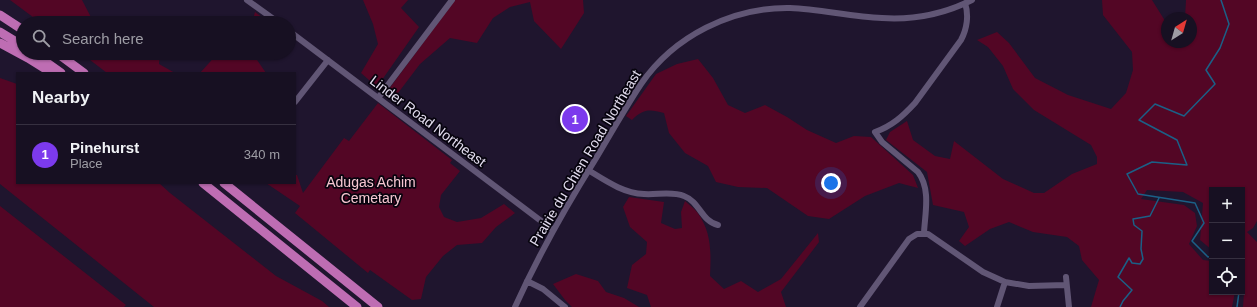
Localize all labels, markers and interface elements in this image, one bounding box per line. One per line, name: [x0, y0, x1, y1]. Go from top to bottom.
north arrow: [1161, 12, 1197, 48]
search box: [16, 16, 296, 60]
icon: search: [30, 27, 52, 49]
text: Search here: [62, 30, 144, 47]
street label: Prairie du Chien Road Northeast: [526, 67, 644, 249]
street label: Linder Road Northeast: [367, 72, 489, 170]
text: Nearby: [32, 88, 90, 107]
pin: 1: [562, 104, 588, 134]
text: Pinehurst: [70, 139, 139, 156]
text: 1: [41, 147, 49, 162]
text: 340 m: [244, 147, 280, 162]
text: Place: [70, 156, 103, 171]
your location: [821, 173, 841, 193]
park label: Adugas Achim Cemetary: [326, 174, 416, 206]
map controls: [1209, 187, 1245, 295]
button: +: [1209, 187, 1245, 223]
button: −: [1209, 223, 1245, 259]
button: locate: [1209, 259, 1245, 295]

